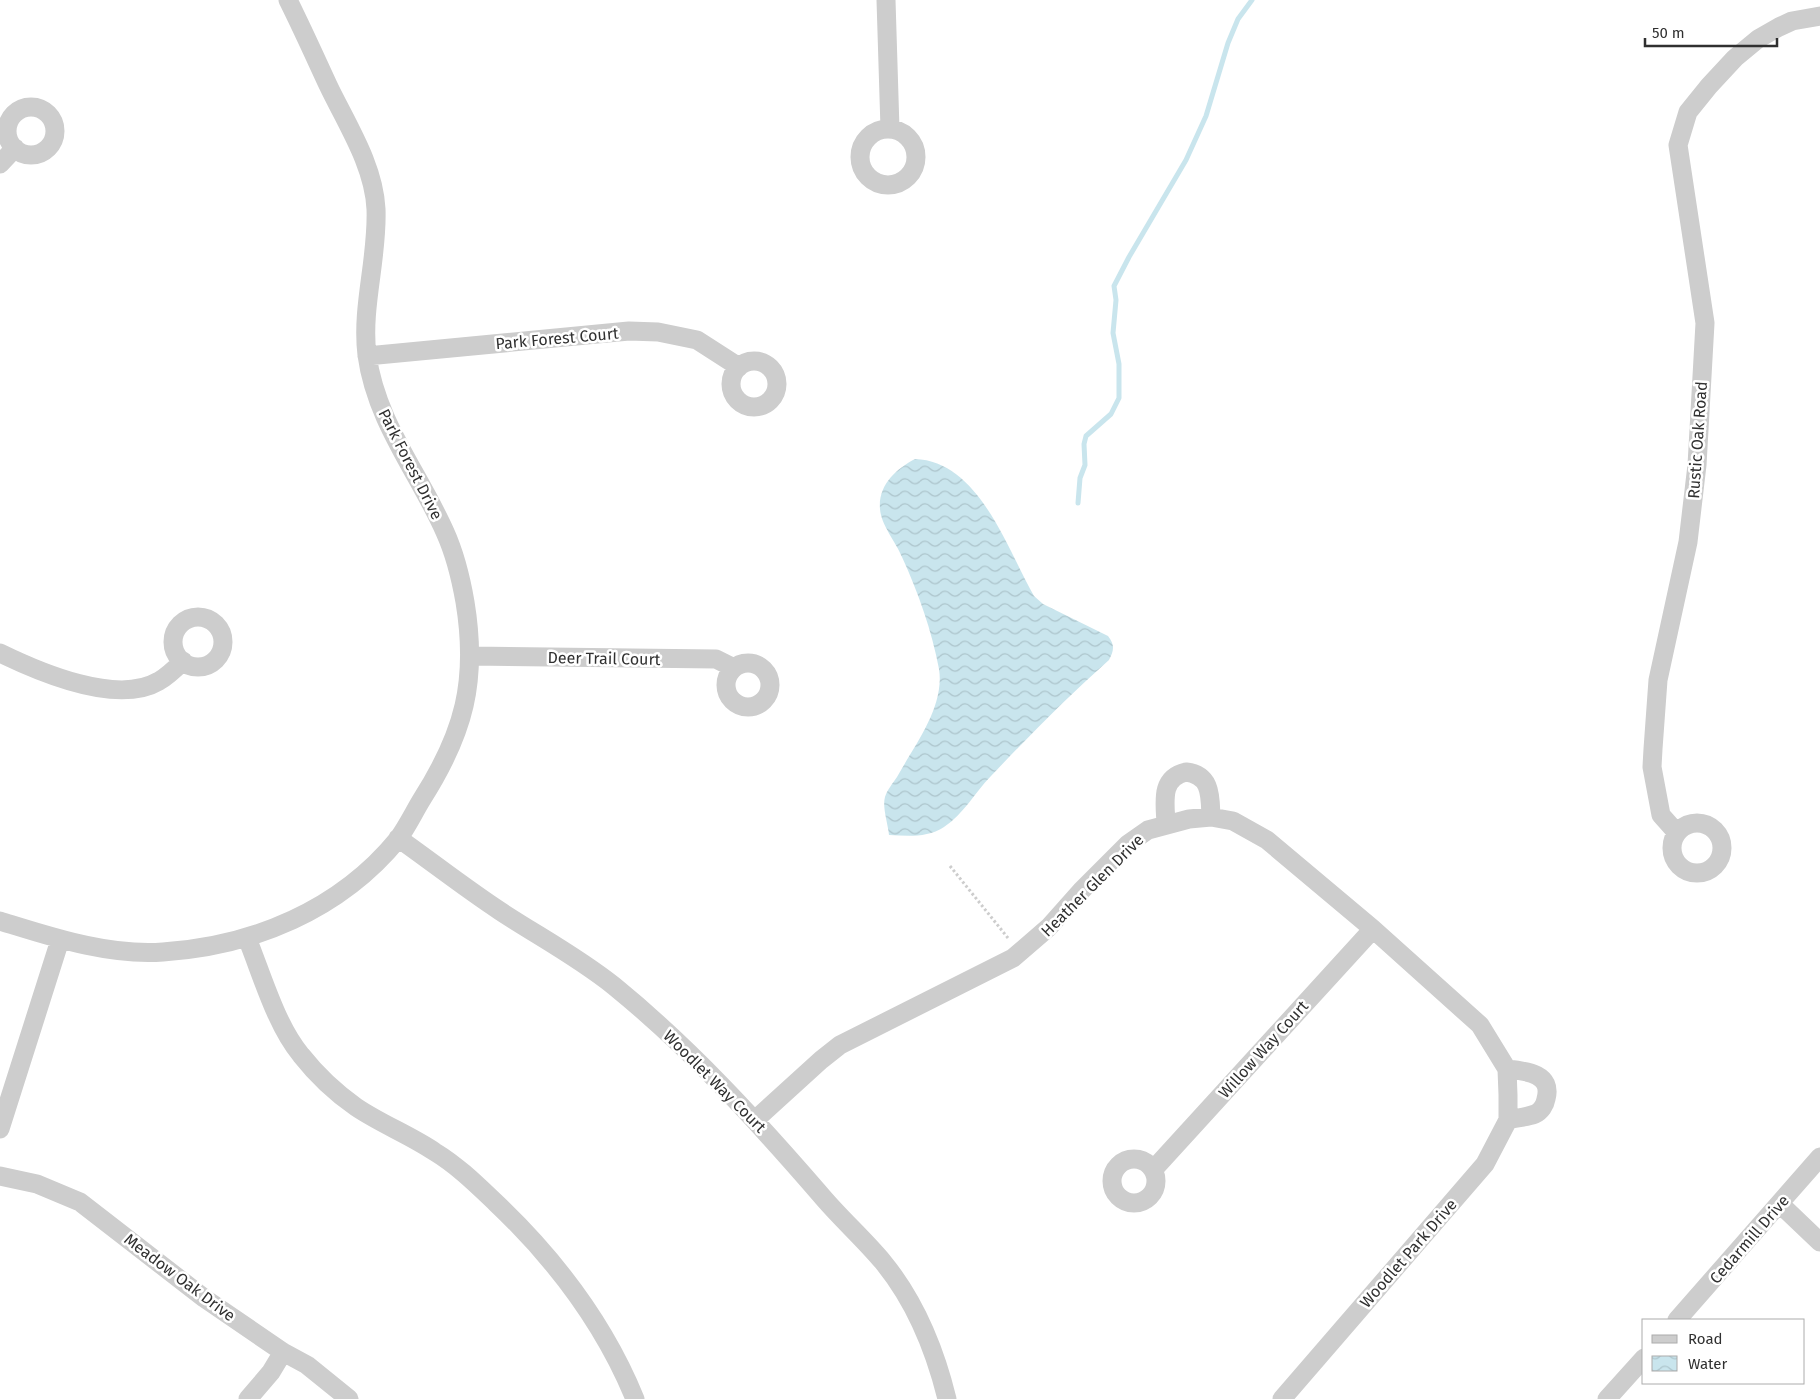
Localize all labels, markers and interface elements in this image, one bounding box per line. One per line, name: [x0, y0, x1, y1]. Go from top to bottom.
scale bar: [1645, 15, 1778, 47]
text: 50 m: [1652, 24, 1685, 42]
street label: Park Forest Court: [495, 324, 620, 353]
street label: Rustic Oak Road: [1684, 381, 1711, 499]
street label: Park Forest Drive: [374, 406, 447, 523]
street label: Deer Trail Court: [547, 648, 661, 669]
street label: Heather Glen Drive: [1037, 830, 1148, 941]
street label: Willow Way Court: [1215, 996, 1312, 1102]
street label: Woodlet Way Court: [659, 1026, 770, 1137]
street label: Cedarmill Drive: [1706, 1191, 1793, 1288]
street label: Woodlet Park Drive: [1356, 1195, 1461, 1312]
street label: Meadow Oak Drive: [121, 1230, 239, 1325]
legend: [1642, 1319, 1805, 1384]
text: Road: [1688, 1330, 1723, 1348]
text: Water: [1688, 1355, 1727, 1373]

